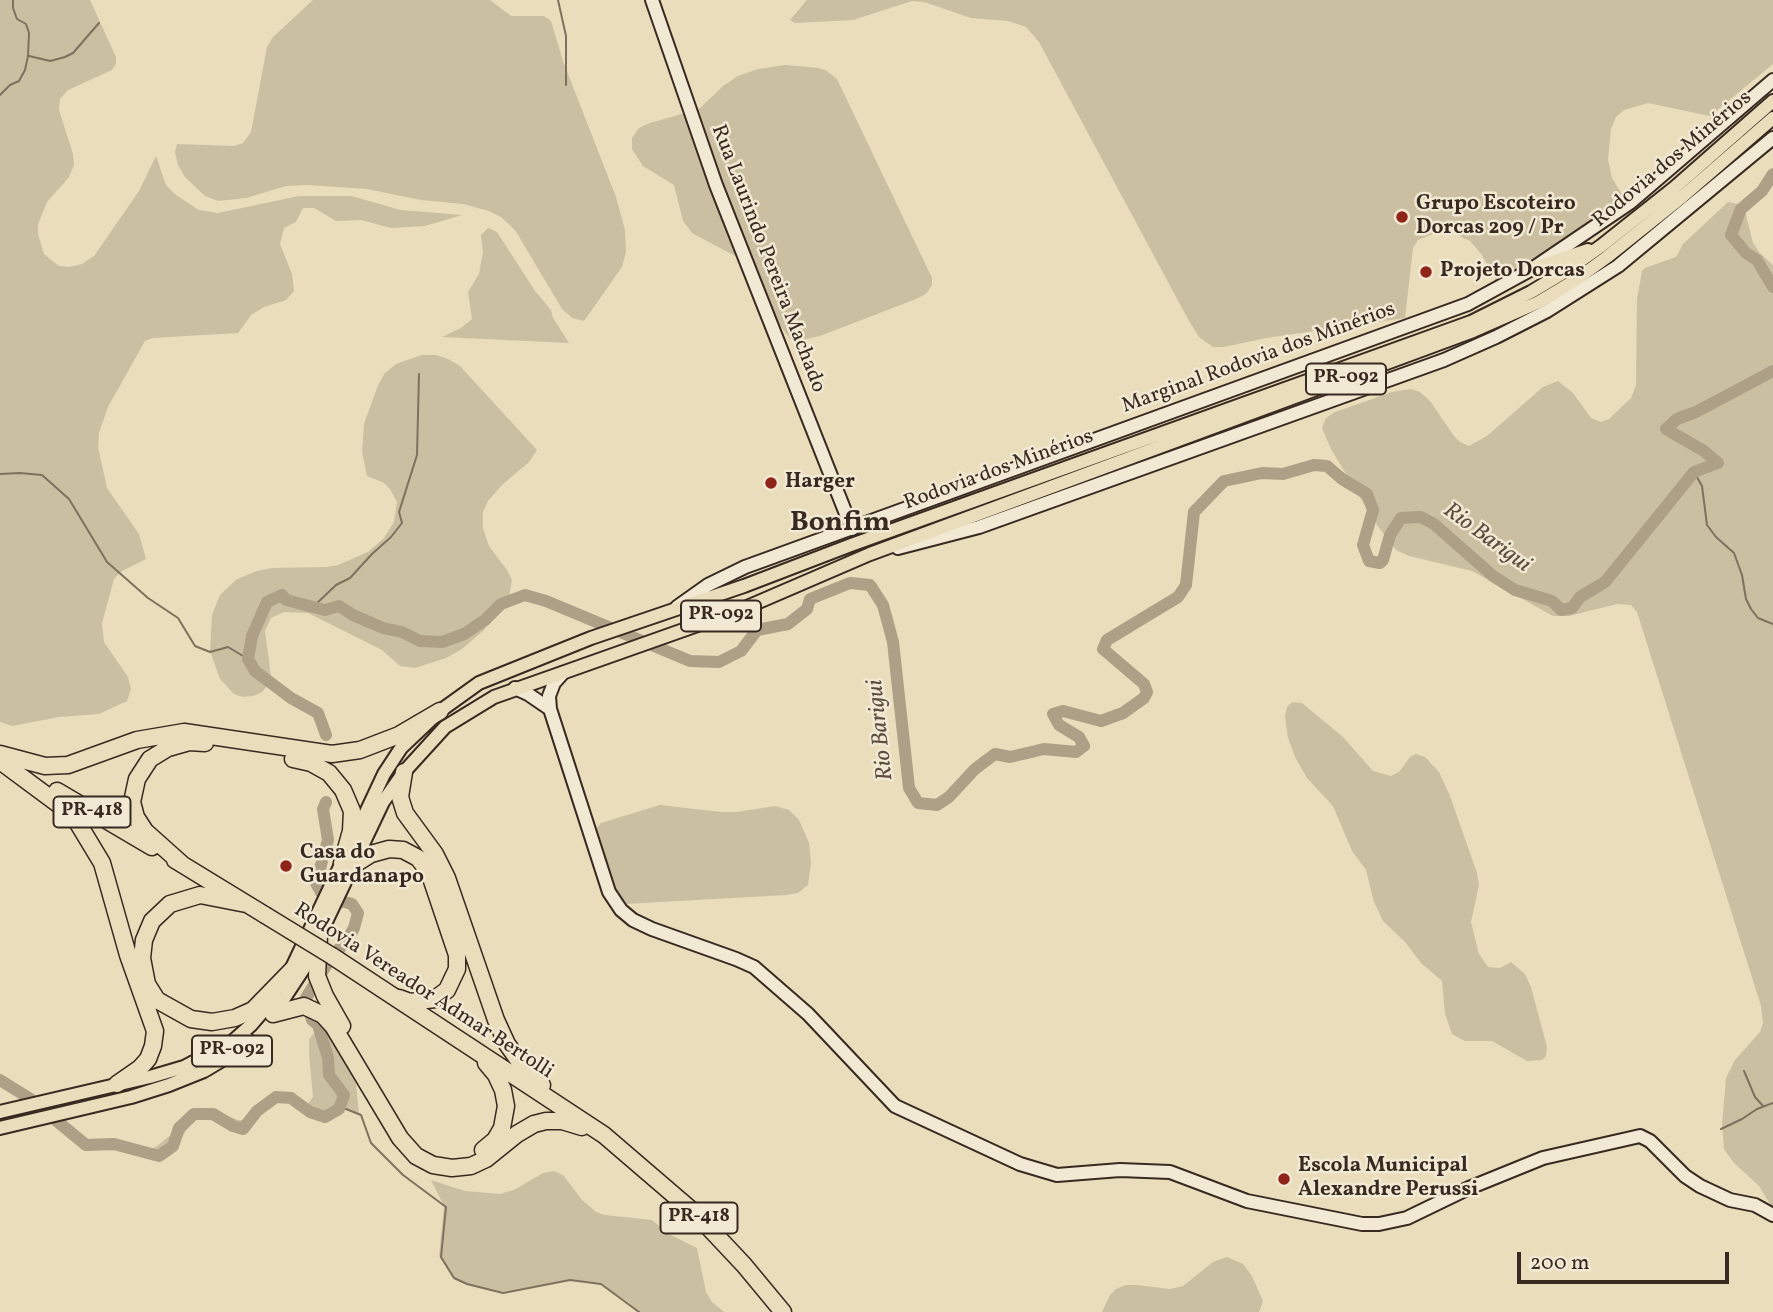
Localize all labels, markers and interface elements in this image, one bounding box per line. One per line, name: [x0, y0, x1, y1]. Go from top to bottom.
street label: Rodovia dos Minérios: [1588, 86, 1758, 234]
street label: Rua Laurindo Pereira Machado: [704, 121, 830, 397]
place label: Grupo Escoteiro Dorcas 209 / Pr: [1416, 192, 1576, 242]
marker: Grupo Escoteiro Dorcas 209 / Pr: [1394, 209, 1410, 225]
place label: Projeto Dorcas: [1440, 259, 1585, 285]
marker: Projeto Dorcas: [1418, 264, 1434, 280]
street label: Marginal Rodovia dos Minérios: [1119, 298, 1399, 420]
road number: PR-092: [1306, 364, 1386, 394]
street label: Rodovia dos Minérios: [901, 425, 1097, 517]
place label: Harger: [785, 470, 855, 496]
marker: Harger: [763, 475, 779, 491]
water label: Rio Barigui: [1437, 498, 1535, 580]
district label: Bonfim: [790, 508, 890, 542]
road number: PR-092: [681, 600, 761, 632]
water label: Rio Barigui: [863, 678, 901, 782]
road number: PR-418: [54, 796, 130, 828]
place label: Casa do Guardanapo: [300, 841, 424, 891]
marker: Casa do Guardanapo: [278, 858, 294, 874]
street label: Rodovia Vereador Admar Bertolli: [288, 898, 558, 1086]
road number: PR-092: [192, 1036, 272, 1066]
place label: Escola Municipal Alexandre Perussi: [1298, 1154, 1478, 1204]
marker: Escola Municipal Alexandre Perussi: [1276, 1171, 1292, 1187]
road number: PR-418: [660, 1202, 738, 1234]
scale bar: [1521, 1238, 1733, 1282]
text: 200 m: [1530, 1249, 1590, 1278]

